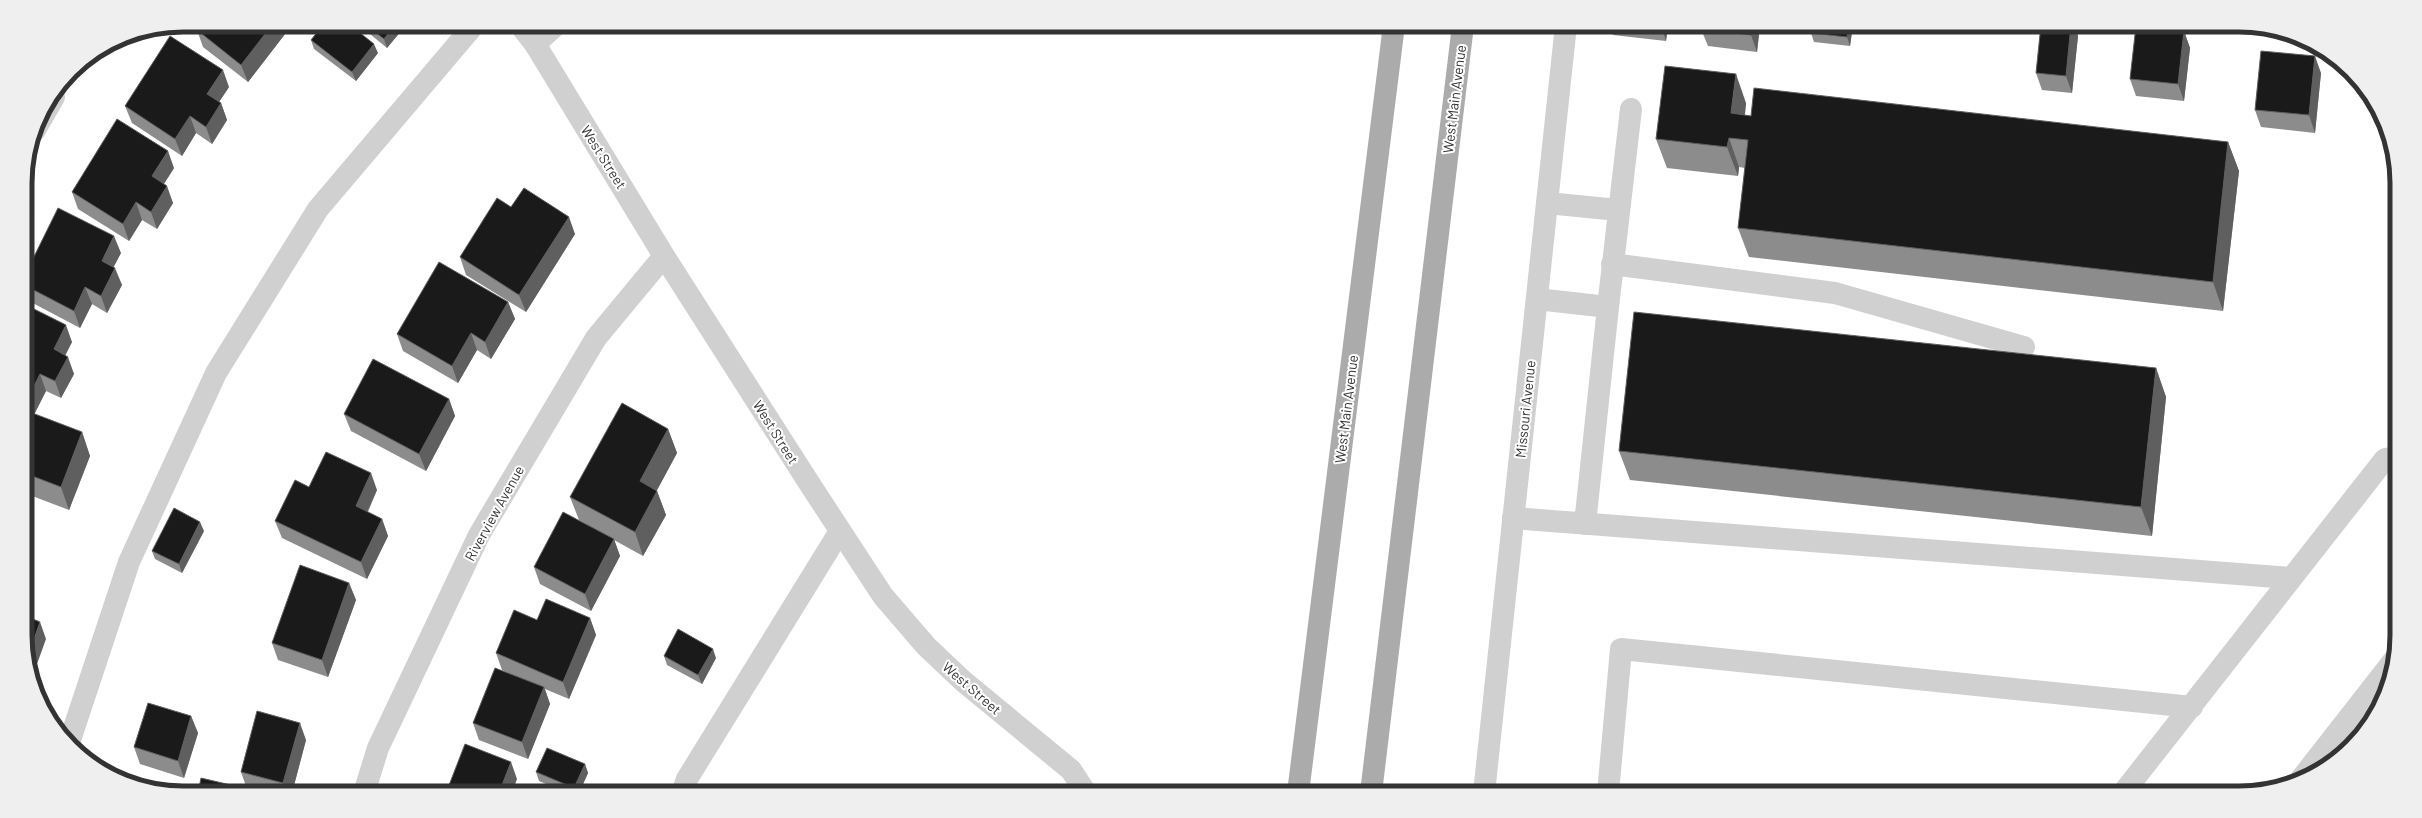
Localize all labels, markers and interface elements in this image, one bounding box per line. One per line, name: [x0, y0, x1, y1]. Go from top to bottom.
street label: West Main Avenue: [1439, 44, 1469, 154]
street label: West Street: [578, 122, 630, 192]
street label: West Main Avenue: [1331, 354, 1361, 464]
street label: Missouri Avenue: [1511, 359, 1539, 459]
street label: West Street: [750, 397, 802, 467]
street label: Riverview Avenue: [461, 462, 527, 564]
street label: West Street: [939, 658, 1005, 718]

